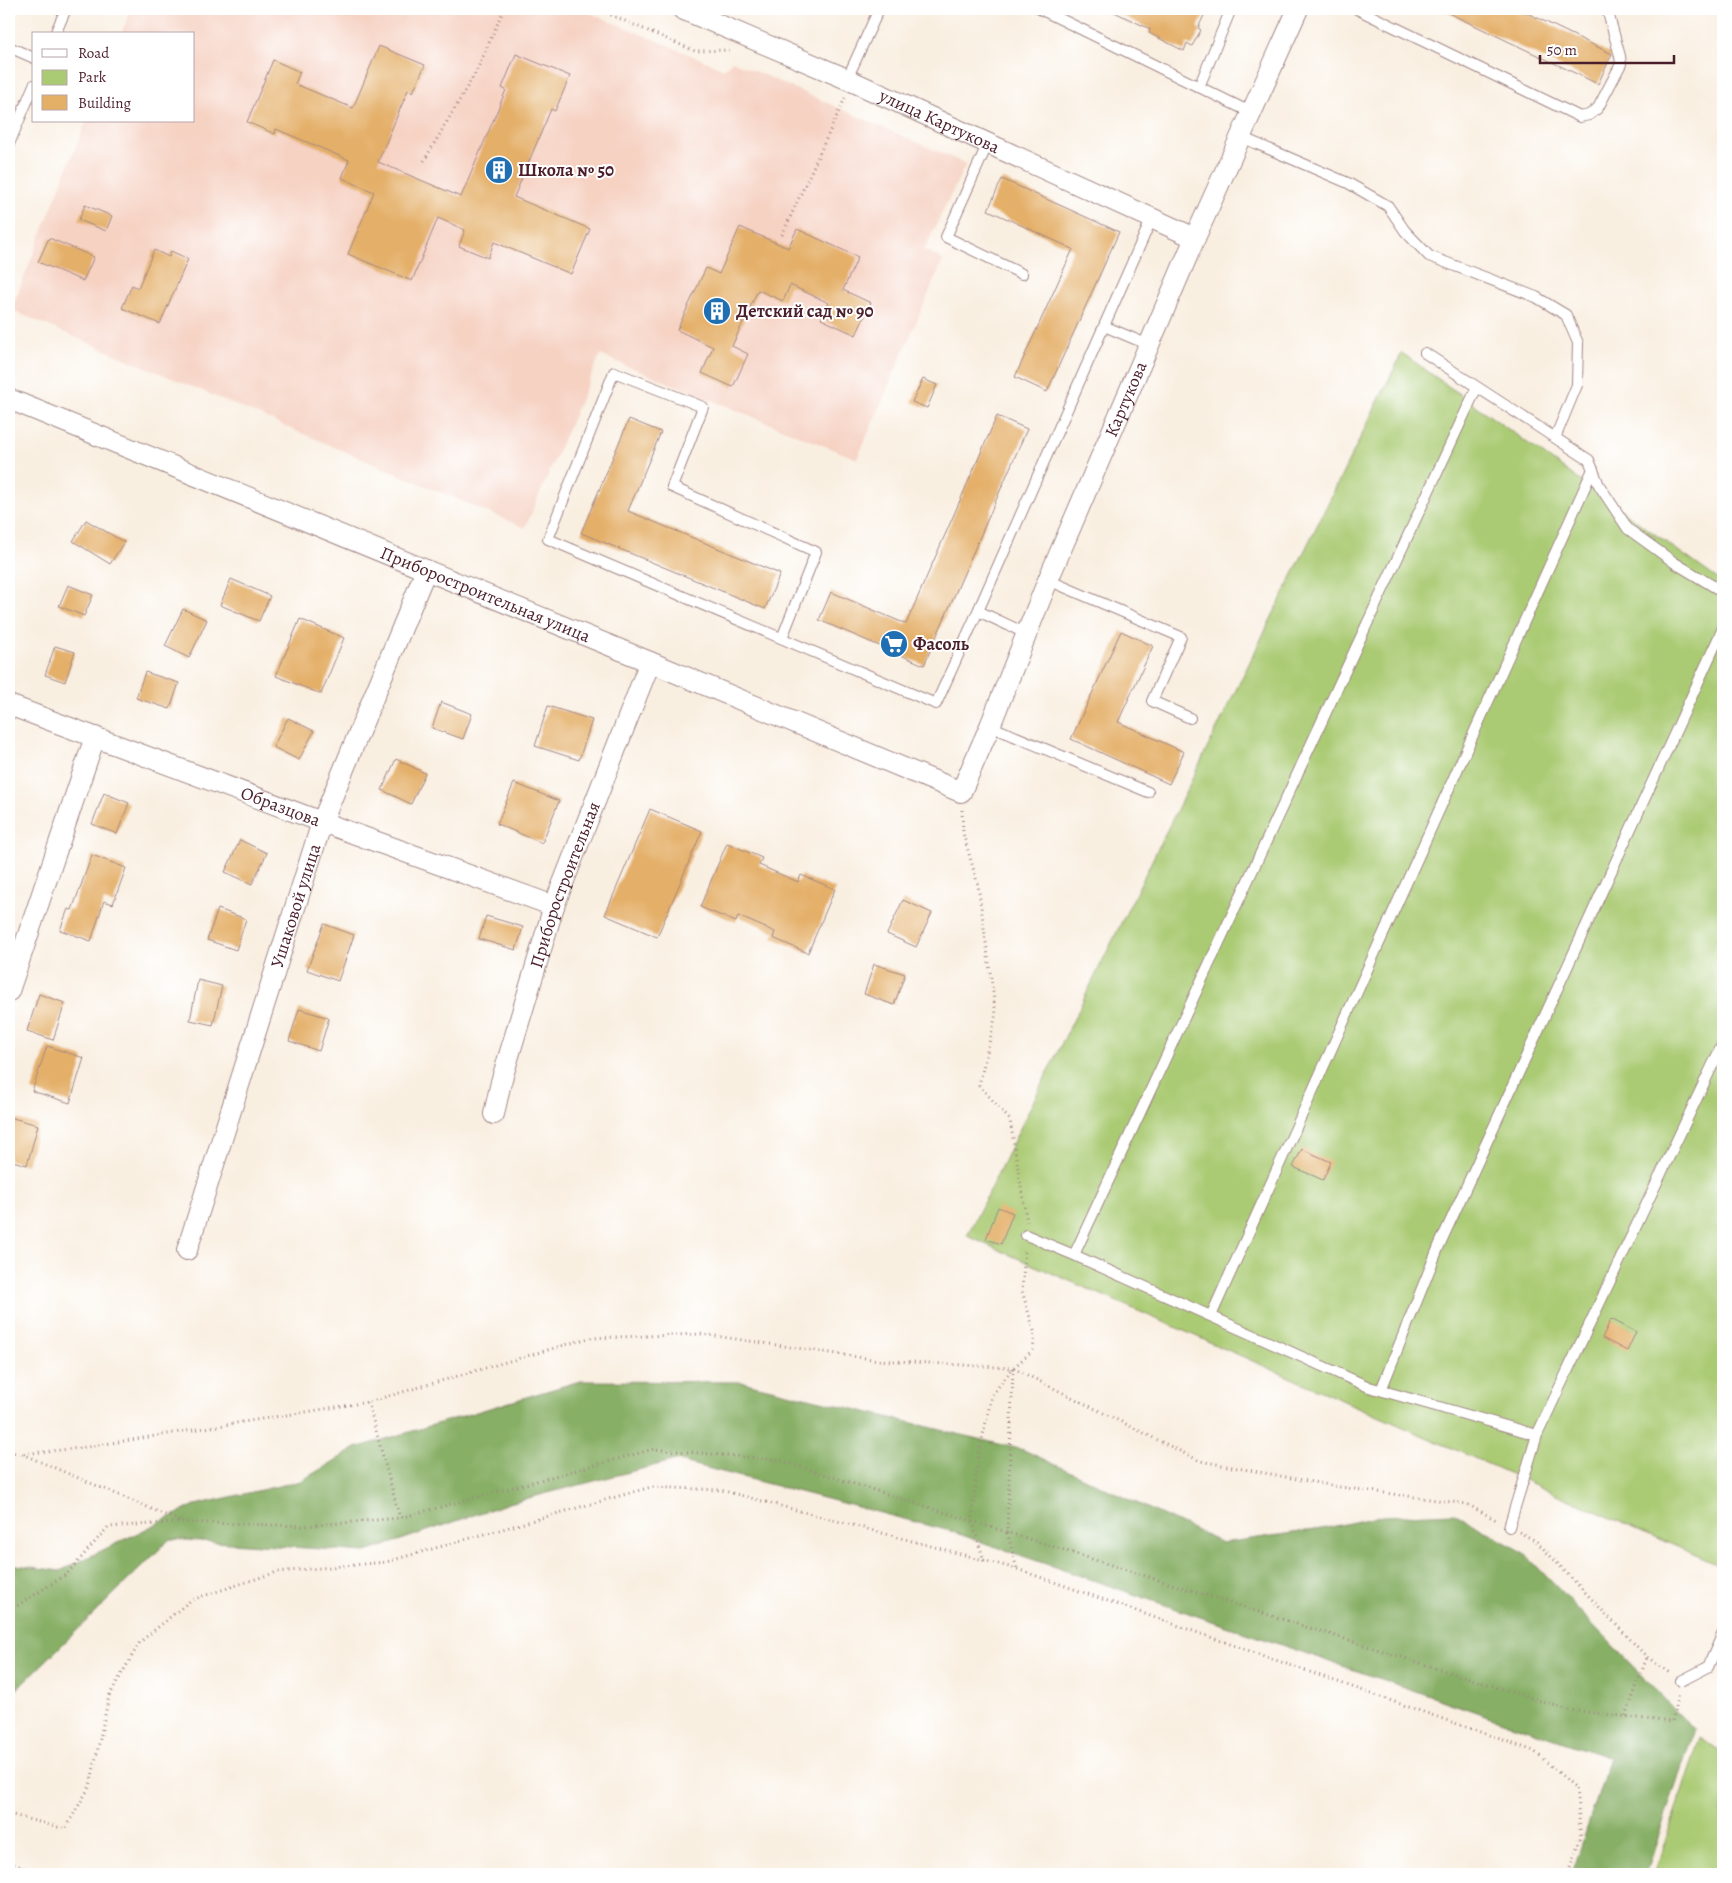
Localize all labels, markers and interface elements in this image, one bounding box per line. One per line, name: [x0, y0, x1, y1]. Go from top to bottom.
legend: [32, 32, 195, 122]
scale bar: [1540, 32, 1673, 64]
text: 50 m: [1547, 40, 1577, 60]
text: Road: [78, 43, 110, 63]
text: Park: [78, 67, 107, 87]
street label: улица Картукова: [875, 83, 1004, 159]
text: Building: [78, 93, 131, 113]
building icon: Школа № 50: [484, 155, 514, 185]
place label: Школа № 50: [518, 158, 614, 182]
building icon: Детский сад № 90: [702, 296, 732, 326]
place label: Детский сад № 90: [736, 299, 873, 323]
street label: Картукова: [1099, 357, 1153, 441]
street label: Приборостроительная улица: [377, 541, 595, 649]
supermarket icon: Фасоль: [879, 629, 909, 659]
place label: Фасоль: [913, 632, 970, 656]
street label: Образцова: [237, 781, 325, 833]
street label: Приборостроительная: [524, 798, 606, 971]
street label: Ушаковой улица: [265, 840, 327, 971]

